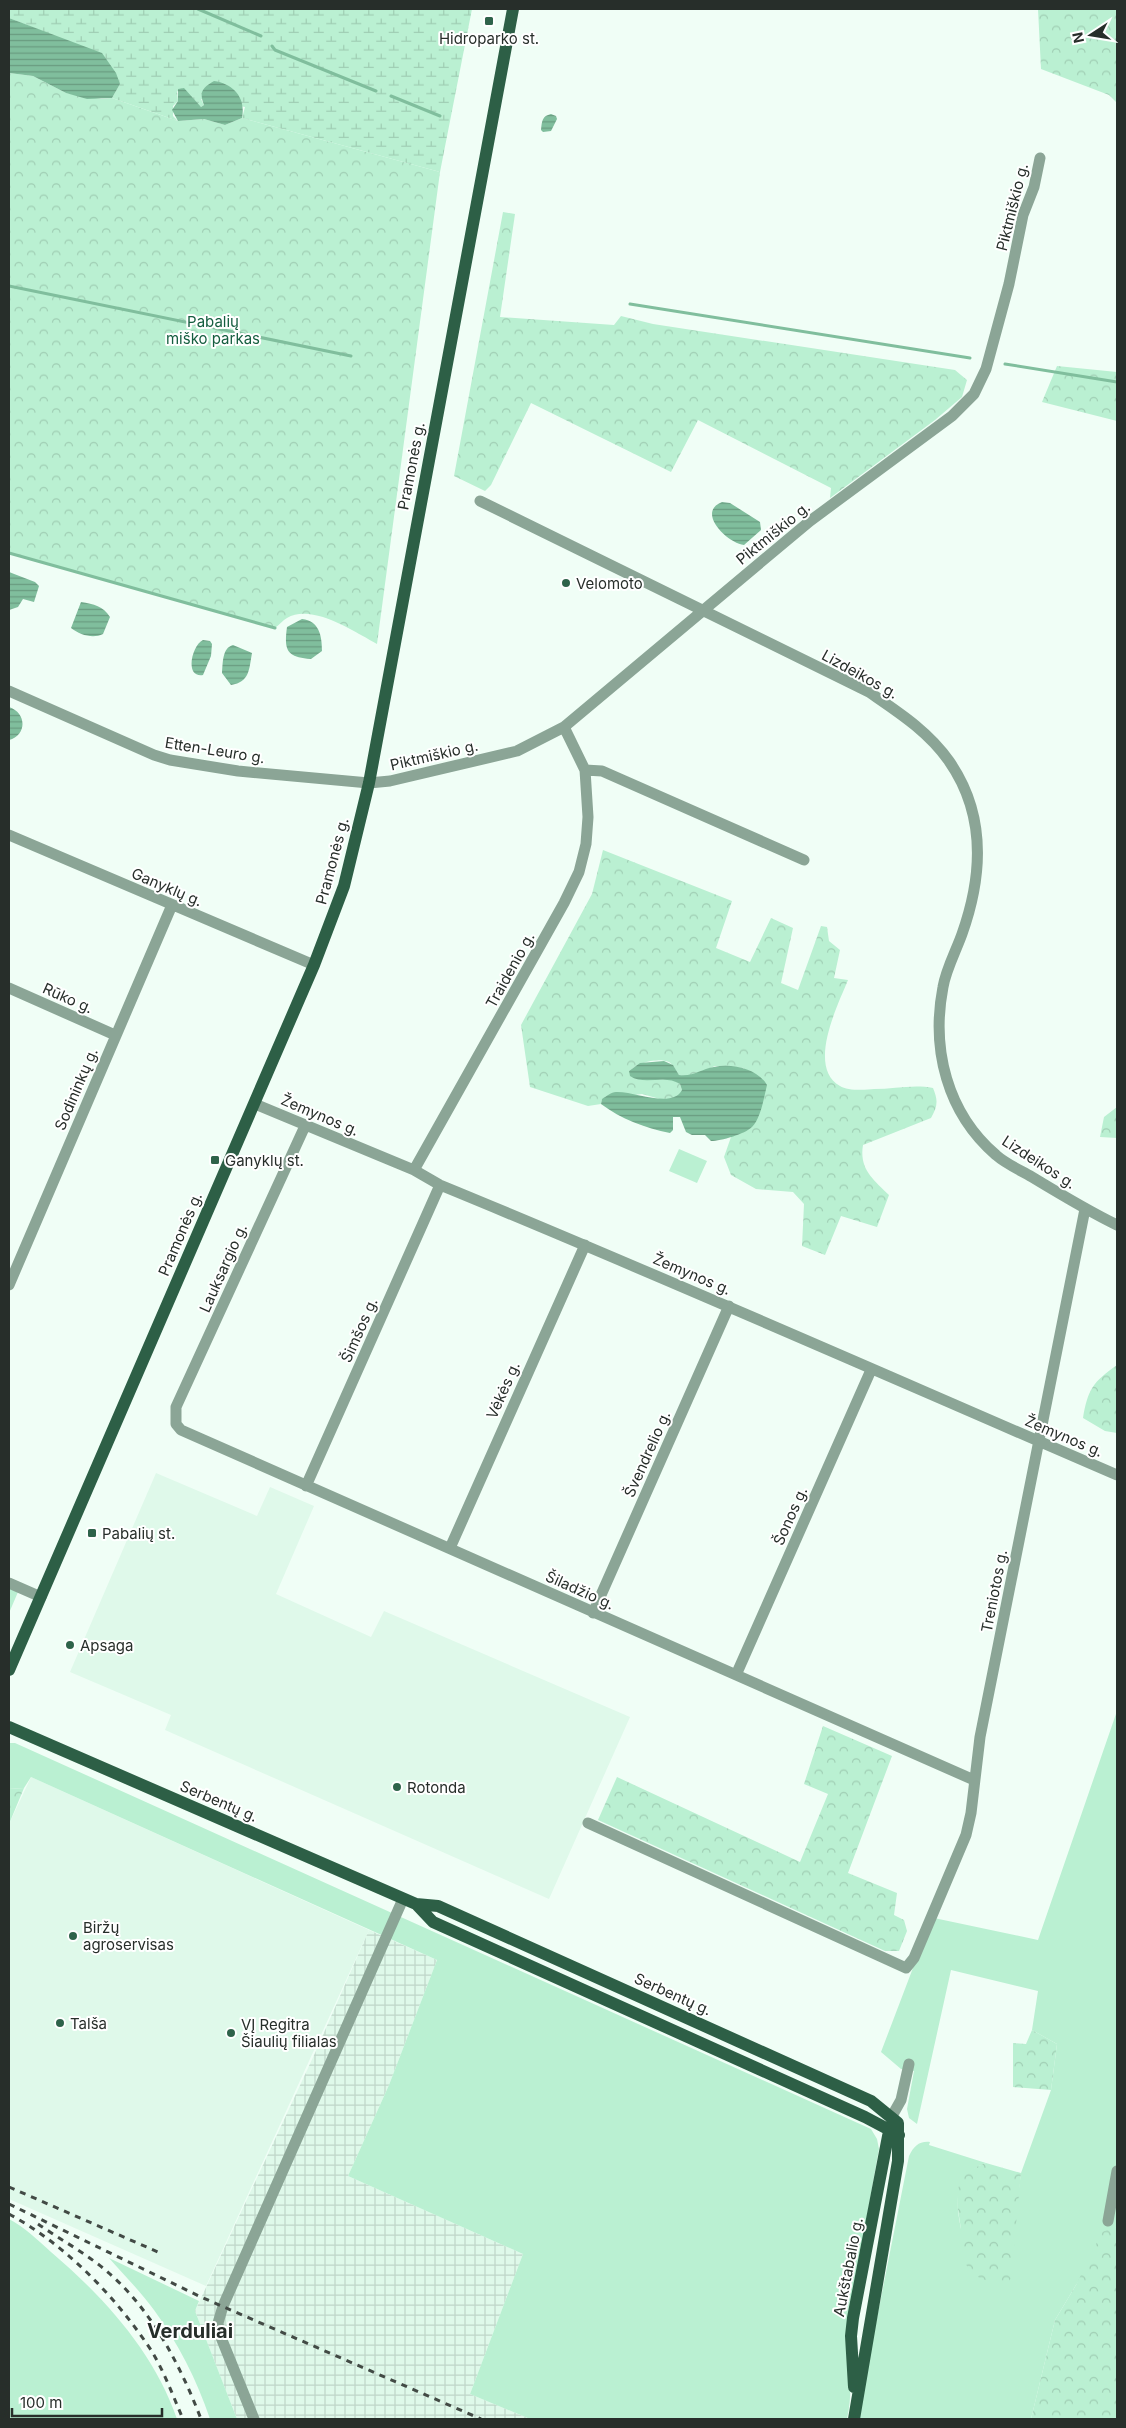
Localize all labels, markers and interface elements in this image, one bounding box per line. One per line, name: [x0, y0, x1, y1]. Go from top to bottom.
north arrow: [1066, 10, 1116, 60]
marker: Hidroparko st.: [483, 15, 495, 27]
place label: Hidroparko st.: [439, 29, 539, 48]
text: N: [1068, 31, 1087, 45]
street label: Piktmiškio g.: [992, 161, 1032, 253]
park label: Pabalių miško parkas: [166, 312, 260, 348]
street label: Pramonės g.: [393, 420, 429, 512]
street label: Piktmiškio g.: [732, 497, 814, 569]
place label: Velomoto: [576, 574, 643, 593]
marker: Velomoto: [560, 577, 572, 589]
street label: Lizdeikos g.: [819, 645, 901, 703]
street label: Etten-Leuro g.: [164, 733, 266, 767]
street label: Piktmiškio g.: [388, 736, 480, 774]
street label: Pramonės g.: [311, 816, 353, 906]
street label: Ganyklų g.: [129, 864, 205, 910]
street label: Traidenio g.: [481, 929, 539, 1011]
street label: Rūko g.: [40, 979, 96, 1017]
street label: Sodininkų g.: [50, 1045, 102, 1133]
street label: Žemynos g.: [278, 1090, 362, 1140]
street label: Lizdeikos g.: [998, 1131, 1080, 1193]
place label: Ganyklų st.: [225, 1151, 304, 1170]
marker: Ganyklų st.: [209, 1154, 221, 1166]
street label: Pramonės g.: [154, 1189, 206, 1279]
street label: Lauksargio g.: [195, 1221, 251, 1315]
street label: Žemynos g.: [650, 1249, 734, 1299]
street label: Šimšos g.: [336, 1295, 382, 1365]
street label: Vėkės g.: [482, 1358, 524, 1422]
street label: Švendrelio g.: [619, 1408, 675, 1500]
street label: Žemynos g.: [1022, 1411, 1106, 1461]
street label: Šonos g.: [769, 1484, 811, 1548]
place label: Pabalių st.: [102, 1524, 175, 1543]
marker: Pabalių st.: [86, 1527, 98, 1539]
street label: Treniotos g.: [977, 1548, 1011, 1634]
street label: Šiladžio g.: [543, 1566, 617, 1614]
place label: Apsaga: [80, 1636, 134, 1655]
marker: Apsaga: [64, 1639, 76, 1651]
street label: Serbentų g.: [177, 1776, 261, 1826]
place label: Rotonda: [407, 1778, 466, 1797]
marker: Rotonda: [391, 1781, 403, 1793]
place label: Biržų agroservisas: [83, 1918, 174, 1954]
marker: Biržų agroservisas: [67, 1930, 79, 1942]
street label: Serbentų g.: [631, 1969, 715, 2019]
place label: Talša: [70, 2014, 107, 2033]
place label: VĮ Regitra Šiaulių filialas: [241, 2015, 337, 2051]
marker: Talša: [54, 2017, 66, 2029]
marker: VĮ Regitra Šiaulių filialas: [225, 2027, 237, 2039]
street label: Aukštabalio g.: [829, 2216, 867, 2318]
district label: Verduliai: [147, 2319, 233, 2343]
scale bar: [12, 2386, 162, 2418]
text: 100 m: [20, 2393, 62, 2412]

